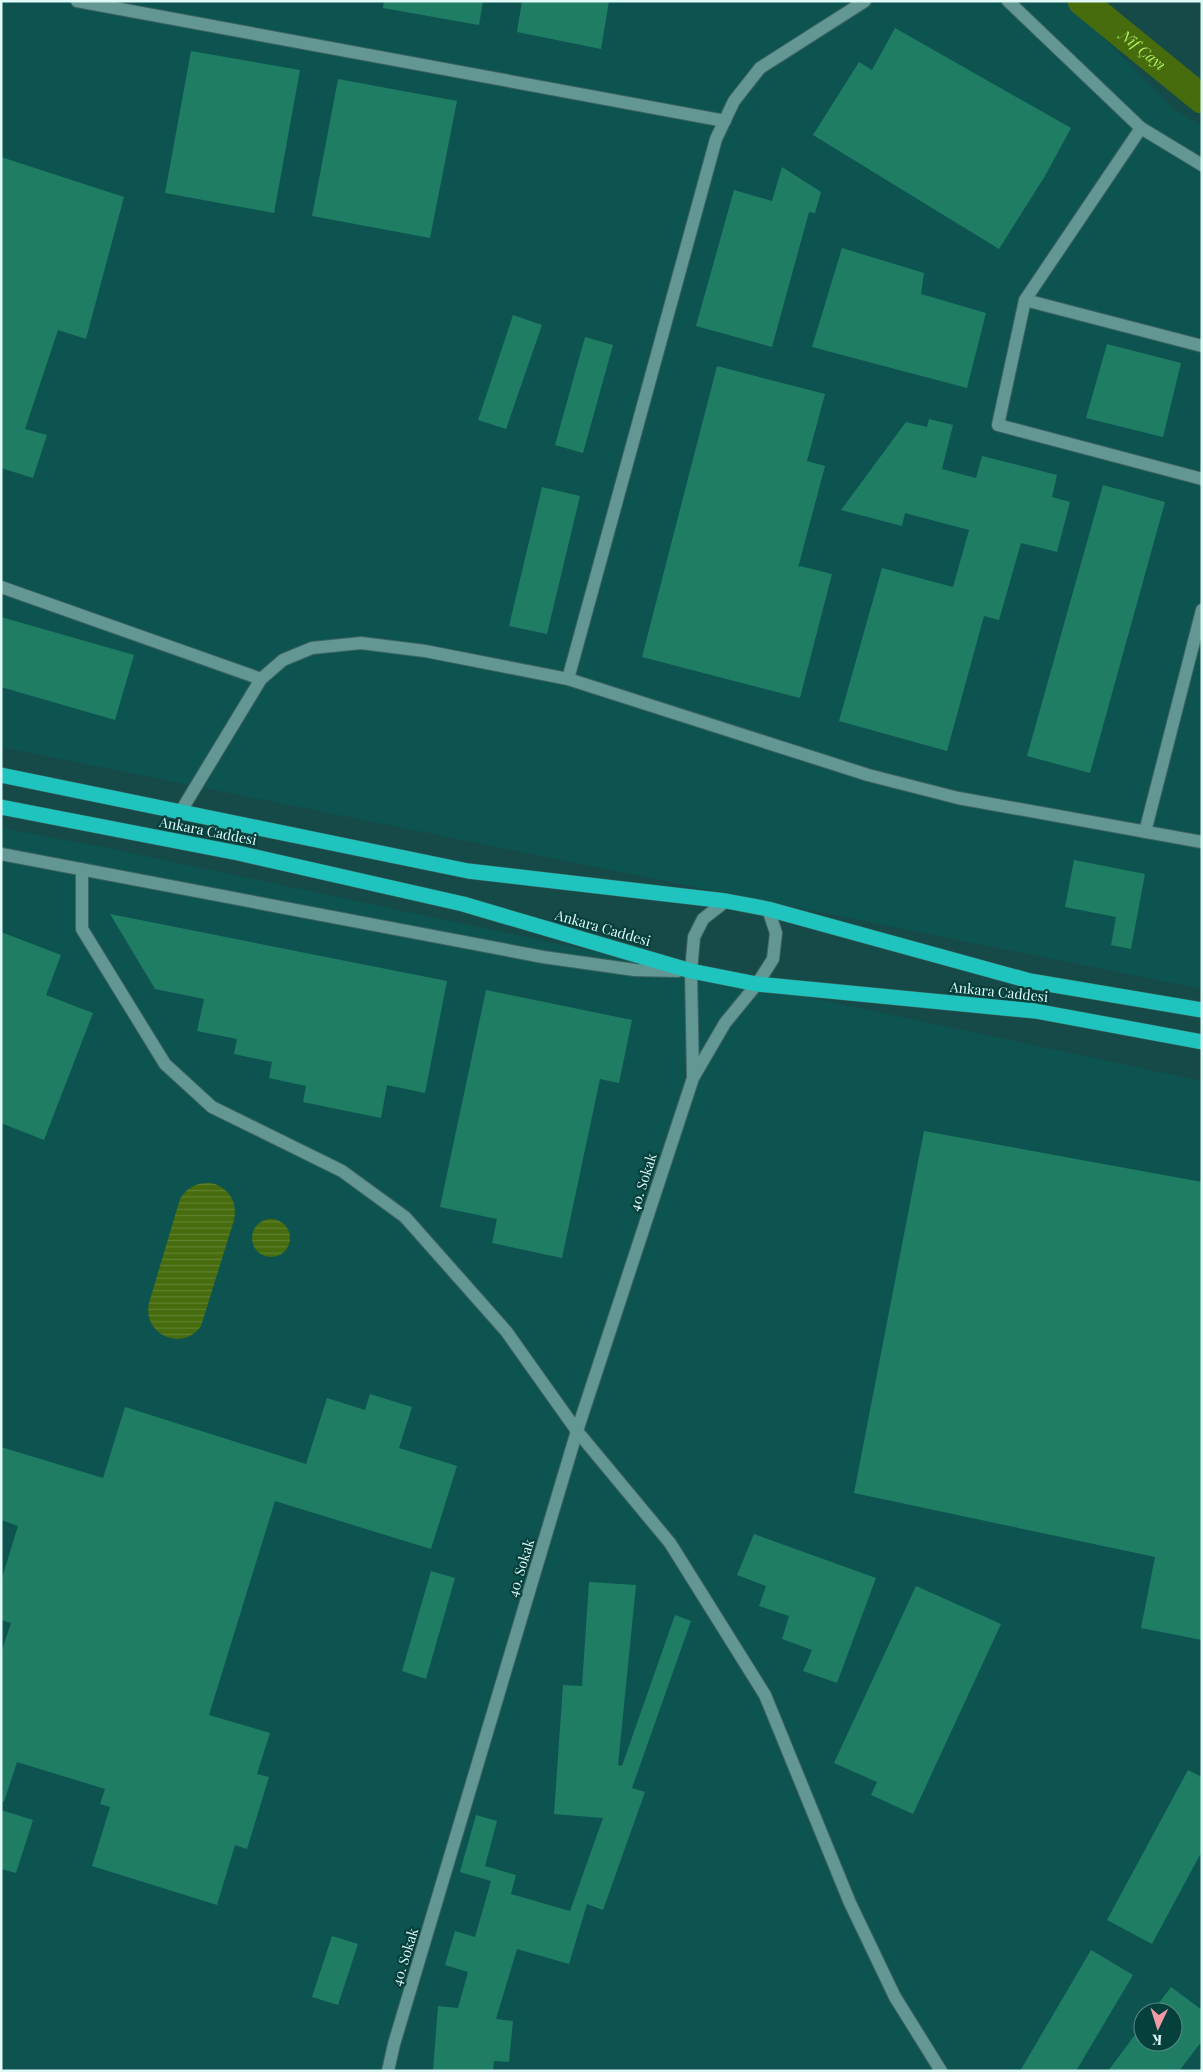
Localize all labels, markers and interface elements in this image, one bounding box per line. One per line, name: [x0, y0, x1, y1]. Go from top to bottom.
water label: Nif Çayı: [1114, 24, 1170, 74]
street label: Ankara Caddesi: [157, 812, 258, 849]
street label: Ankara Caddesi: [552, 905, 653, 950]
street label: Ankara Caddesi: [948, 977, 1049, 1006]
street label: 40. Sokak: [624, 1150, 661, 1213]
street label: 40. Sokak: [503, 1536, 538, 1599]
street label: 40. Sokak: [387, 1925, 422, 1988]
north arrow: [1133, 2002, 1183, 2052]
text: K: [1150, 2031, 1163, 2050]

